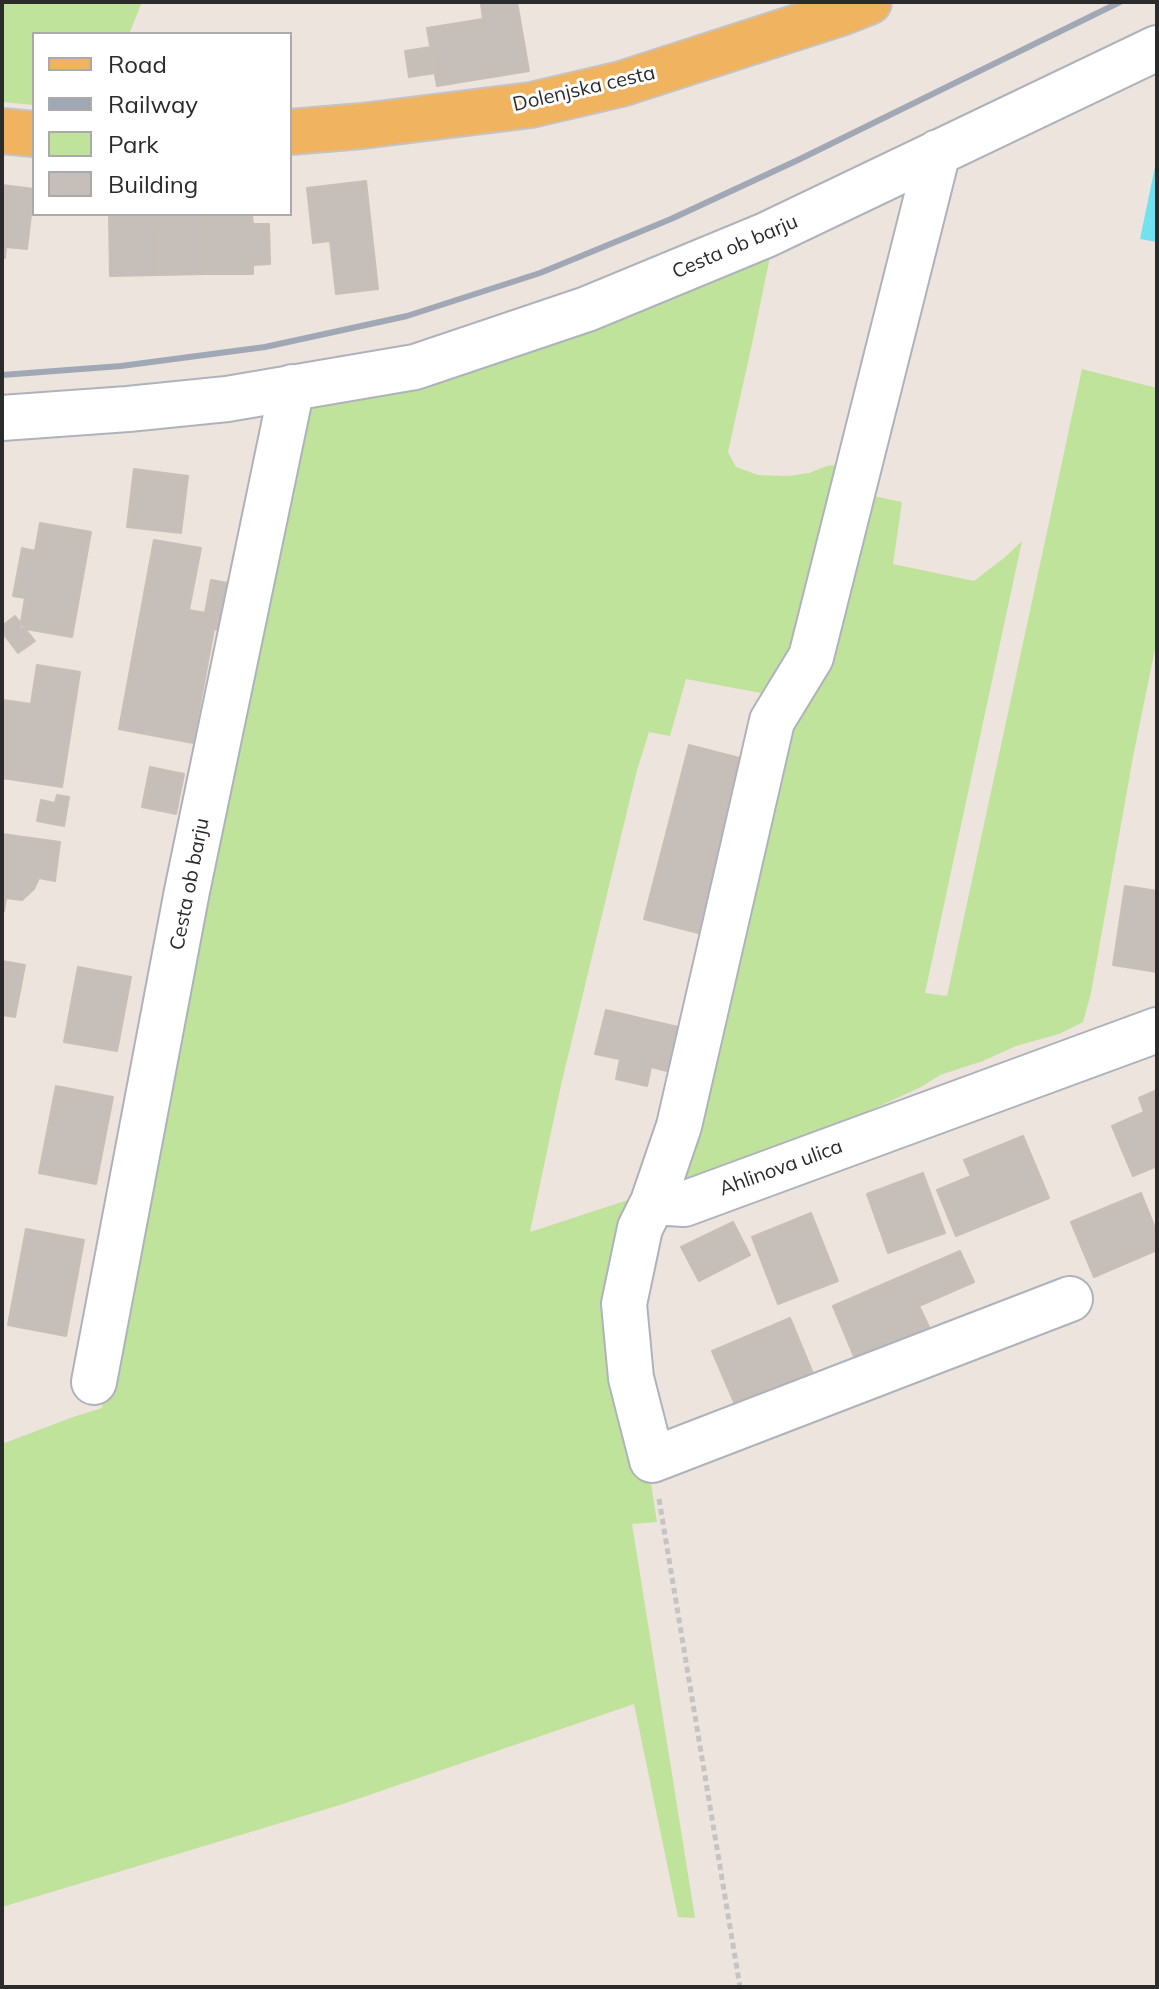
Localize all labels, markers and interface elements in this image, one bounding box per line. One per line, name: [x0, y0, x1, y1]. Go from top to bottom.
legend: [32, 32, 292, 216]
text: Road: [108, 49, 167, 79]
street label: Dolenjska cesta: [511, 61, 657, 117]
text: Railway: [108, 89, 198, 119]
text: Park: [108, 129, 159, 159]
text: Building: [108, 169, 198, 199]
street label: Cesta ob barju: [669, 210, 801, 284]
street label: Cesta ob barju: [165, 816, 215, 952]
street label: Ahlinova ulica: [716, 1135, 846, 1201]

